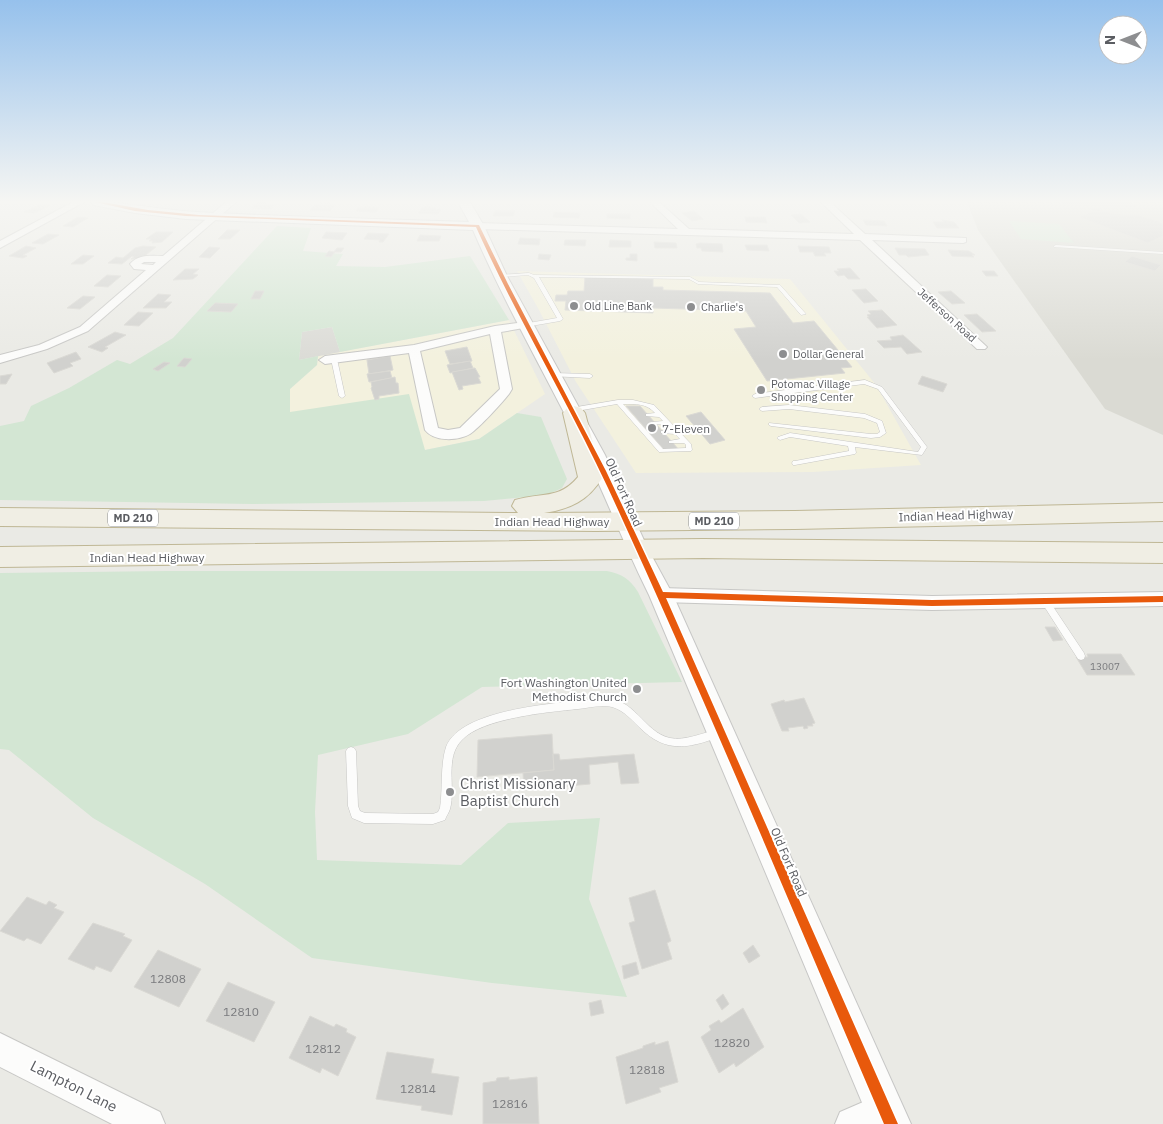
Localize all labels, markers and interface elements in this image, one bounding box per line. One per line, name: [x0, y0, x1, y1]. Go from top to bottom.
north arrow: [1098, 15, 1148, 65]
text: N: [1101, 35, 1119, 45]
street label: Jefferson Road: [915, 285, 979, 345]
place label: Old Line Bank: [584, 299, 652, 313]
marker: Old Line Bank: [568, 300, 580, 312]
place label: Charlie's: [701, 300, 744, 314]
marker: Charlie's: [685, 301, 697, 313]
place label: Dollar General: [793, 347, 864, 361]
marker: Dollar General: [777, 348, 789, 360]
place label: Potomac Village Shopping Center: [771, 377, 853, 404]
marker: Potomac Village Shopping Center: [755, 384, 767, 396]
place label: 7-Eleven: [662, 421, 710, 436]
marker: 7-Eleven: [646, 422, 658, 434]
street label: Old Fort Road: [602, 455, 646, 529]
street label: Indian Head Highway: [898, 505, 1014, 525]
road number: MD 210: [108, 509, 158, 526]
road number: MD 210: [689, 512, 739, 530]
street label: Indian Head Highway: [495, 514, 609, 529]
street label: Indian Head Highway: [90, 550, 204, 565]
house number: 13007: [1090, 660, 1120, 673]
place label: Fort Washington United Methodist Church: [500, 675, 627, 704]
marker: Fort Washington United Methodist Church: [631, 683, 643, 695]
place label: Christ Missionary Baptist Church: [460, 774, 576, 810]
marker: Christ Missionary Baptist Church: [444, 786, 456, 798]
street label: Old Fort Road: [768, 825, 810, 899]
house number: 12808: [150, 971, 186, 986]
house number: 12810: [223, 1004, 259, 1019]
house number: 12820: [714, 1035, 750, 1050]
house number: 12812: [305, 1041, 341, 1056]
street label: Lampton Lane: [27, 1056, 121, 1116]
house number: 12818: [629, 1062, 665, 1077]
house number: 12814: [400, 1081, 436, 1096]
house number: 12816: [492, 1096, 528, 1111]

